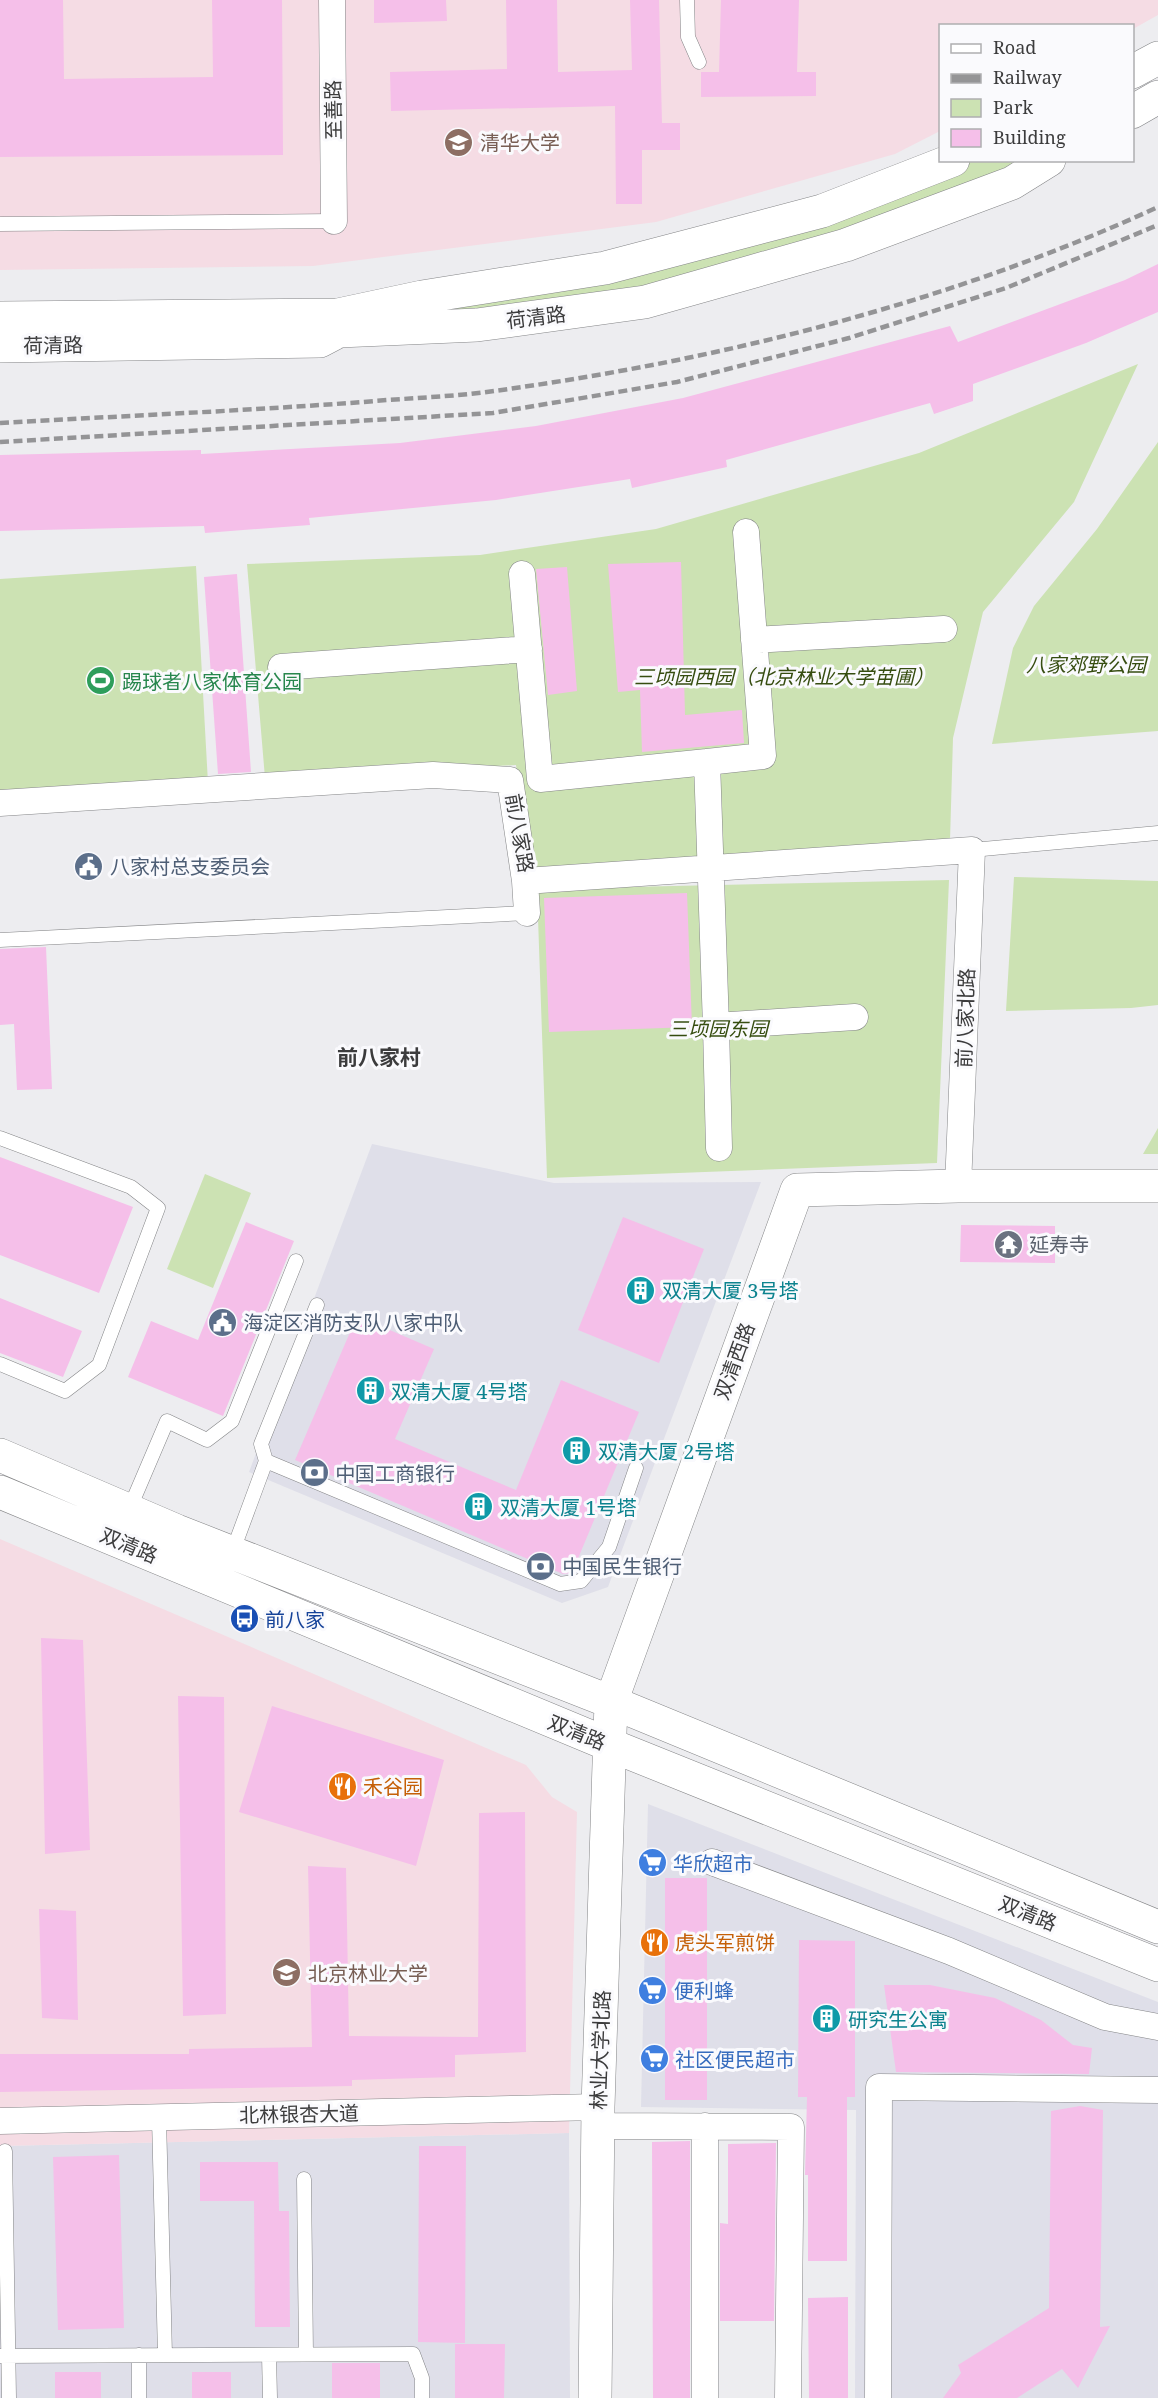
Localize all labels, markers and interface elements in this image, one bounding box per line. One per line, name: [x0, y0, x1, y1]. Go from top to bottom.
legend: [939, 24, 1134, 162]
text: Road: [993, 35, 1036, 59]
text: Railway: [993, 65, 1063, 89]
street label: 至善路: [319, 80, 347, 140]
text: Park: [993, 95, 1033, 119]
text: Building: [993, 125, 1066, 149]
school or university icon: 清华大学: [443, 126, 475, 158]
place label: 清华大学: [480, 129, 560, 156]
street label: 荷清路: [505, 300, 567, 334]
street label: 荷清路: [23, 331, 83, 359]
park label: 八家郊野公园: [1026, 651, 1149, 678]
park label: 三顷园西园（北京林业大学苗圃）: [634, 663, 934, 690]
sports icon: 踢球者八家体育公园: [85, 665, 117, 697]
place label: 踢球者八家体育公园: [122, 668, 302, 695]
street label: 前八家路: [500, 791, 540, 875]
public building icon: 八家村总支委员会: [73, 850, 105, 882]
place label: 八家村总支委员会: [110, 853, 270, 880]
street label: 前八家北路: [950, 968, 980, 1068]
park label: 三顷园东园: [668, 1015, 771, 1042]
district label: 前八家村: [337, 1043, 421, 1071]
temple icon: 延寿寺: [992, 1228, 1024, 1260]
place label: 延寿寺: [1029, 1231, 1089, 1258]
building icon: 双清大厦 3号塔: [625, 1274, 657, 1306]
place label: 双清大厦 3号塔: [662, 1277, 798, 1304]
public building icon: 海淀区消防支队八家中队: [206, 1306, 238, 1338]
place label: 海淀区消防支队八家中队: [243, 1309, 463, 1336]
street label: 双清西路: [708, 1319, 760, 1403]
building icon: 双清大厦 4号塔: [354, 1375, 386, 1407]
place label: 双清大厦 4号塔: [391, 1378, 527, 1405]
building icon: 双清大厦 2号塔: [561, 1435, 593, 1467]
place label: 双清大厦 2号塔: [598, 1438, 734, 1465]
bank icon: 中国工商银行: [298, 1457, 330, 1489]
place label: 中国工商银行: [335, 1460, 455, 1487]
building icon: 双清大厦 1号塔: [463, 1491, 495, 1523]
place label: 双清大厦 1号塔: [500, 1494, 636, 1521]
street label: 双清路: [96, 1521, 162, 1569]
bank icon: 中国民生银行: [525, 1550, 557, 1582]
place label: 中国民生银行: [562, 1553, 682, 1580]
bus stop icon: 前八家: [228, 1603, 260, 1635]
place label: 前八家: [265, 1606, 325, 1633]
street label: 双清路: [544, 1708, 610, 1756]
restaurant icon: 禾谷园: [326, 1770, 358, 1802]
place label: 禾谷园: [363, 1773, 423, 1800]
supermarket icon: 华欣超市: [636, 1847, 668, 1879]
place label: 华欣超市: [673, 1850, 753, 1877]
street label: 双清路: [995, 1889, 1061, 1937]
restaurant icon: 虎头军煎饼: [638, 1926, 670, 1958]
place label: 虎头军煎饼: [675, 1929, 775, 1956]
school or university icon: 北京林业大学: [271, 1957, 303, 1989]
place label: 北京林业大学: [308, 1960, 428, 1987]
supermarket icon: 便利蜂: [637, 1974, 669, 2006]
place label: 便利蜂: [674, 1977, 734, 2004]
street label: 林业大学北路: [584, 1990, 616, 2110]
building icon: 研究生公寓: [811, 2003, 843, 2035]
place label: 研究生公寓: [848, 2006, 948, 2033]
supermarket icon: 社区便民超市: [638, 2043, 670, 2075]
place label: 社区便民超市: [675, 2046, 795, 2073]
street label: 北林银杏大道: [239, 2099, 359, 2129]

